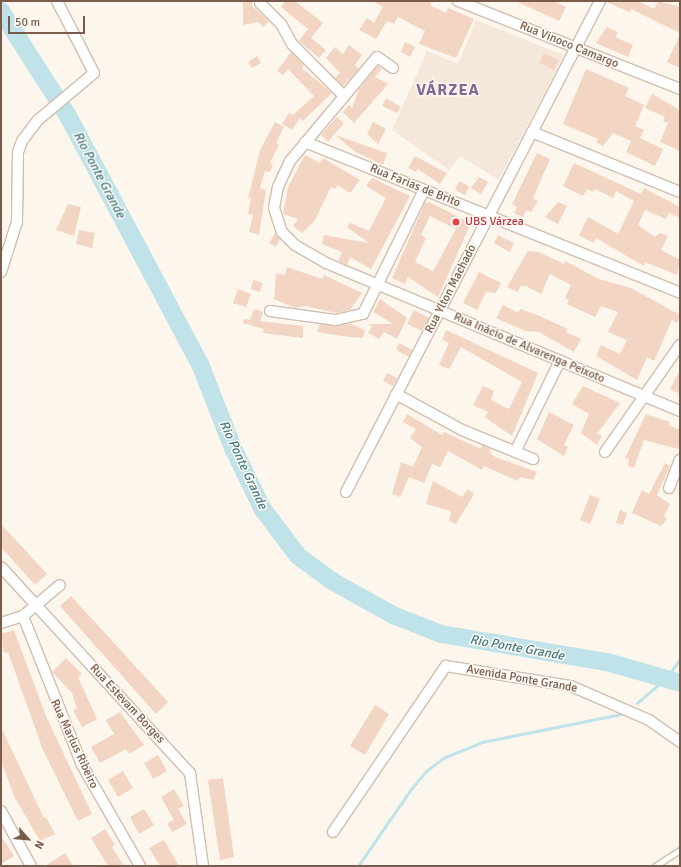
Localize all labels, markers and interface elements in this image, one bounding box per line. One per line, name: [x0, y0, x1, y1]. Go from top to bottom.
scale bar: [10, 8, 87, 34]
text: 50 m: [15, 15, 40, 30]
street label: Rua Vinoco Camargo: [517, 19, 621, 71]
district label: VÁRZEA: [416, 80, 480, 100]
water label: Rio Ponte Grande: [70, 129, 128, 221]
street label: Rua Farias de Brito: [368, 161, 462, 211]
place label: UBS Várzea: [465, 215, 524, 229]
marker: UBS Várzea: [450, 216, 462, 228]
street label: Rua Ylton Machado: [422, 242, 480, 336]
street label: Rua Inácio de Alvarenga Peixoto: [451, 310, 607, 386]
water label: Rio Ponte Grande: [216, 418, 270, 512]
water label: Rio Ponte Grande: [469, 632, 565, 664]
street label: Rua Estevam Borges: [86, 661, 168, 747]
street label: Avenida Ponte Grande: [465, 662, 579, 696]
street label: Rua Marlus Ribeiro: [47, 697, 101, 791]
north arrow: [8, 819, 48, 859]
text: N: [32, 838, 47, 851]

